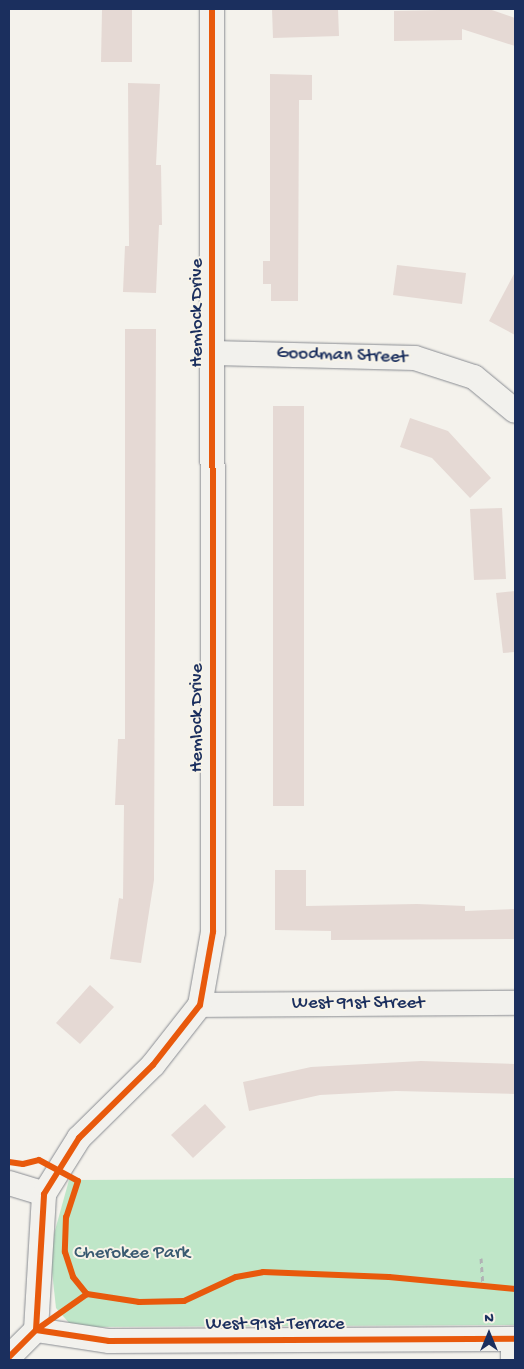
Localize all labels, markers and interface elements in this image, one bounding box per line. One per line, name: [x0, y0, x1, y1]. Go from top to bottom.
street label: Hemlock Drive: [187, 258, 209, 368]
street label: Goodman Street: [276, 342, 408, 370]
street label: Hemlock Drive: [187, 663, 209, 773]
street label: West 91st Street: [292, 993, 424, 1015]
park label: Cherokee Park: [74, 1243, 190, 1265]
north arrow: [464, 1309, 514, 1359]
text: N: [484, 1310, 494, 1327]
street label: West 91st Terrace: [205, 1314, 345, 1336]

